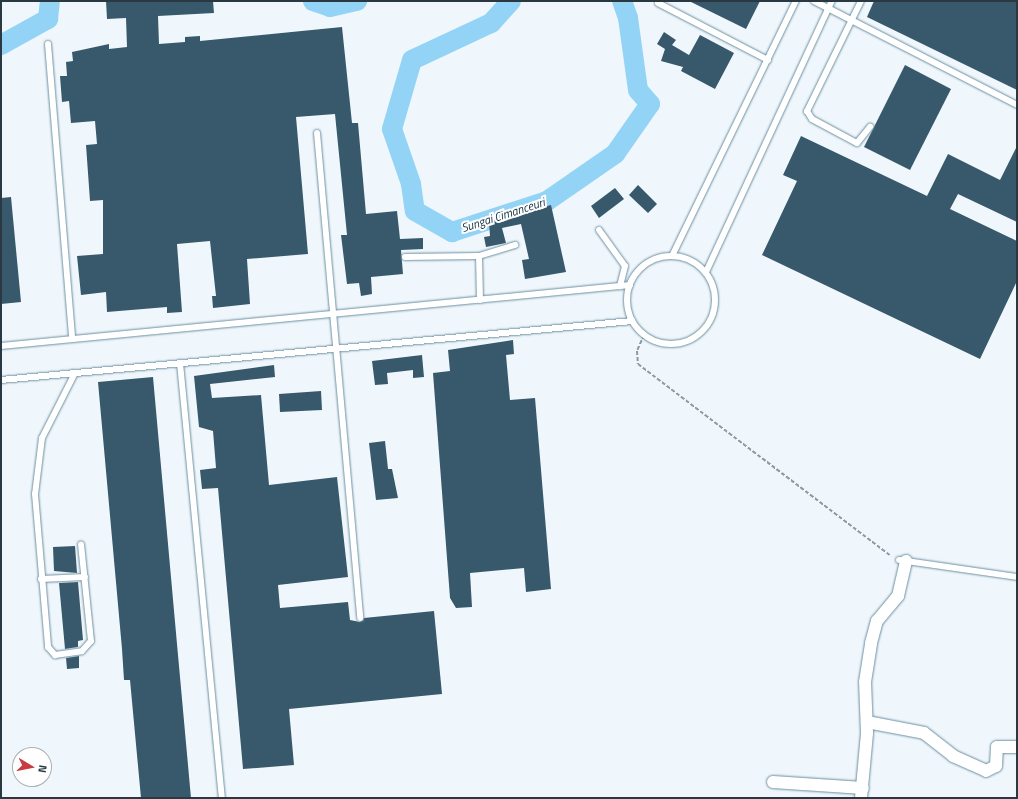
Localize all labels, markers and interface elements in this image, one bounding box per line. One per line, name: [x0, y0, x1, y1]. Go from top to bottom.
water label: Sungai Cimanceuri: [459, 195, 547, 235]
north arrow: [12, 747, 52, 787]
text: N: [34, 764, 51, 774]

